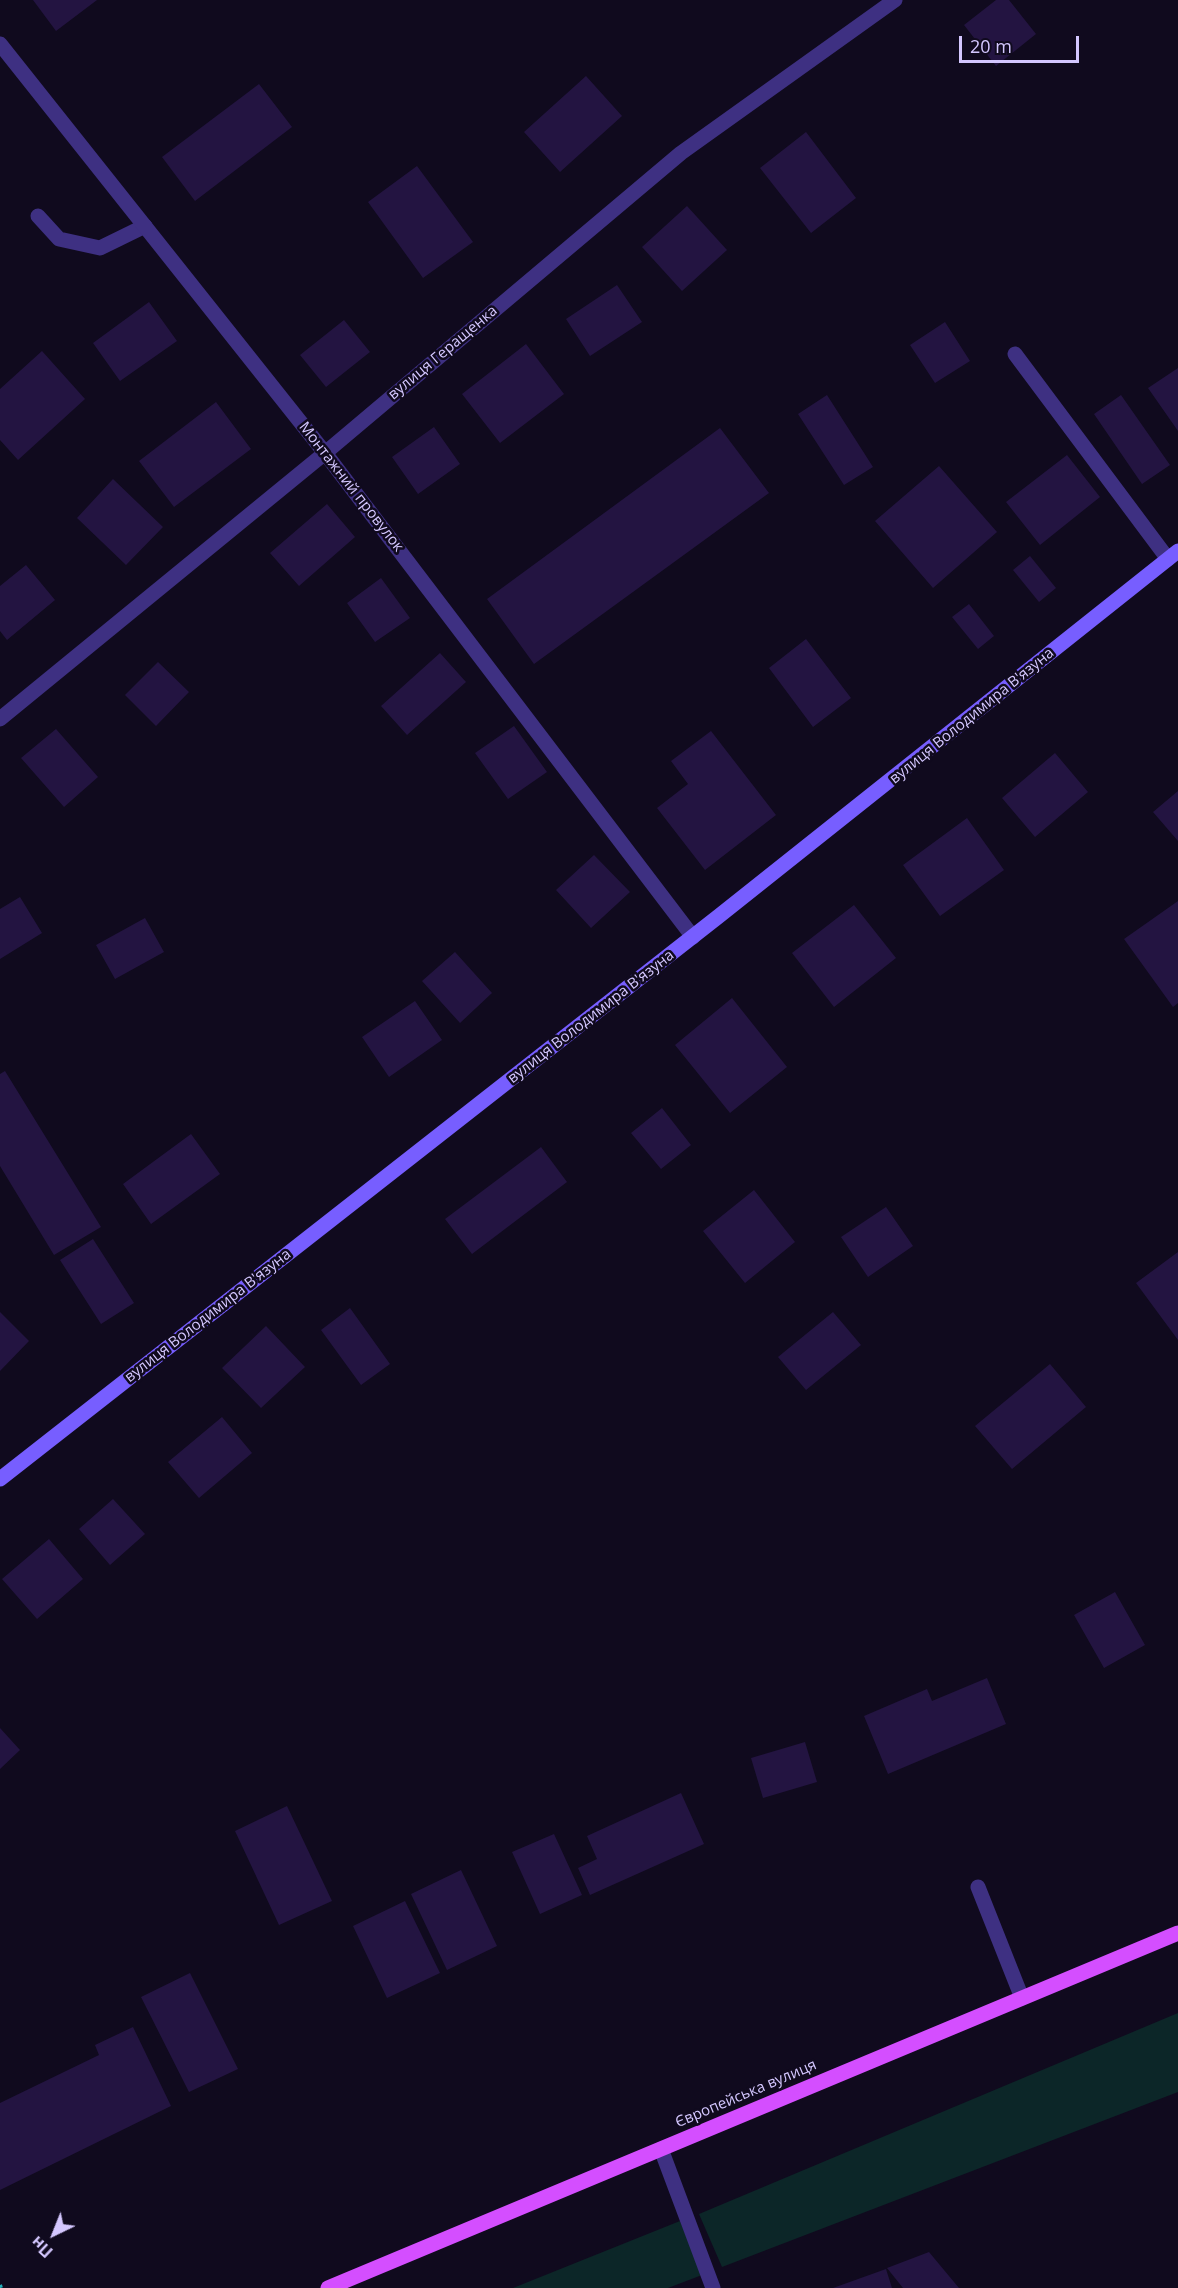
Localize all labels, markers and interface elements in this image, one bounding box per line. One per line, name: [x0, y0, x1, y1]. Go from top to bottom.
scale bar: [962, 24, 1082, 62]
text: 20 m: [970, 34, 1012, 58]
street label: вулиця Геращенка: [385, 302, 501, 404]
street label: Монтажний провулок: [295, 418, 407, 556]
street label: вулиця Володимира В'язуна: [886, 644, 1058, 788]
street label: вулиця Володимира В'язуна: [504, 946, 678, 1088]
street label: вулиця Володимира В'язуна: [121, 1245, 295, 1387]
street label: Європейська вулиця: [673, 2056, 819, 2132]
north arrow: [24, 2204, 84, 2264]
text: Пн: [26, 2231, 57, 2263]

